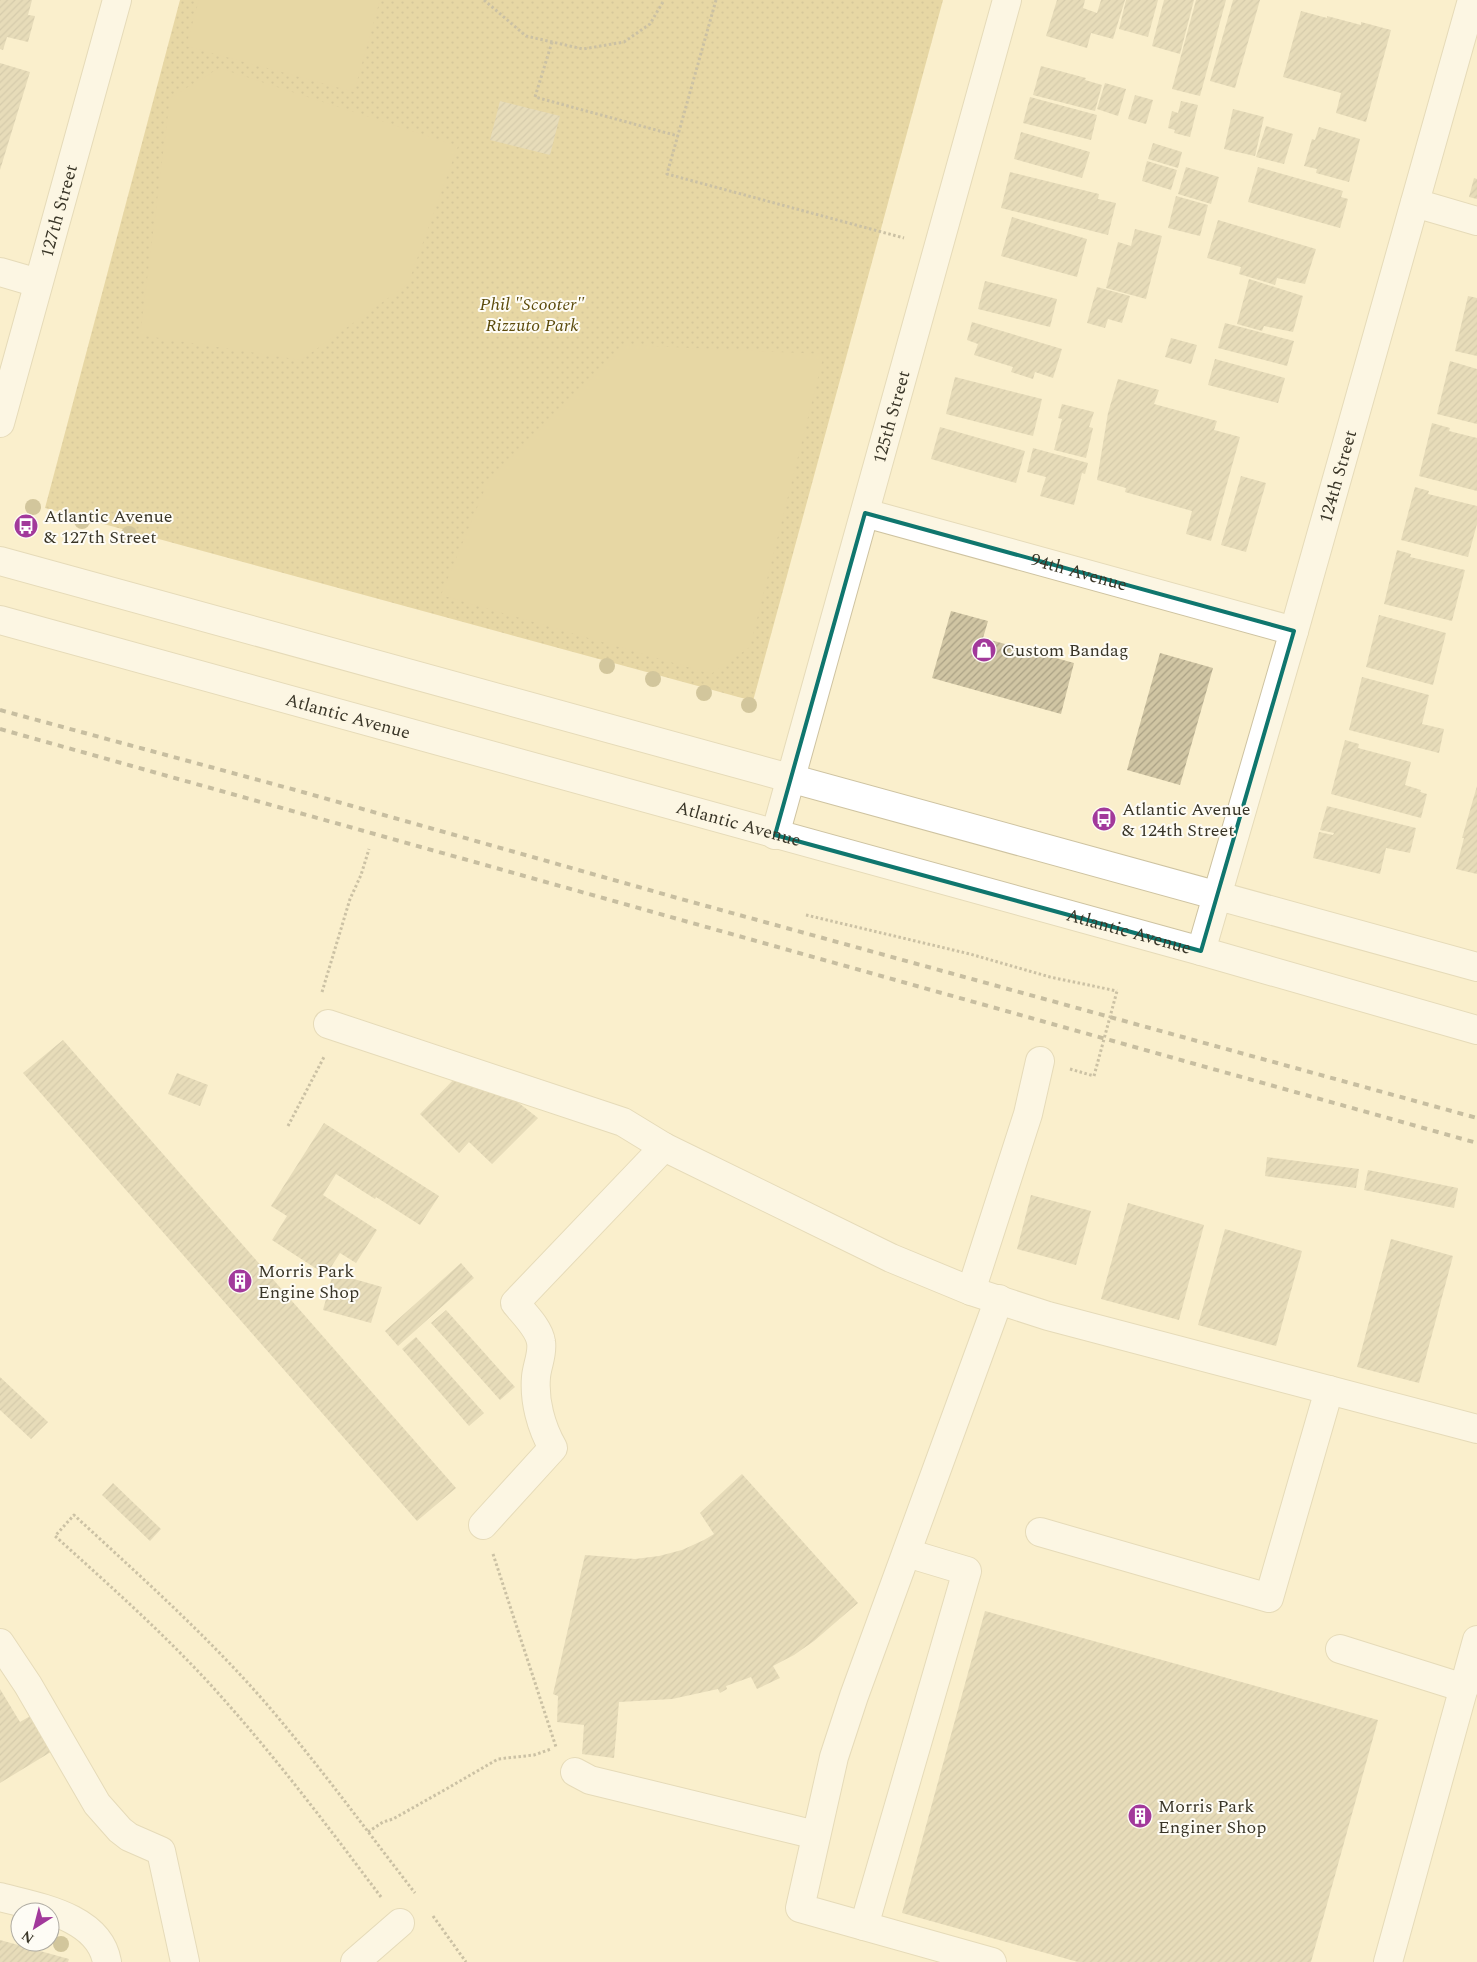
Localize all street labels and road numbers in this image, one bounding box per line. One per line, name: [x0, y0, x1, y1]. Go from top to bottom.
street label: 127th Street: [33, 161, 85, 261]
street label: 125th Street: [866, 367, 917, 467]
street label: 124th Street: [1312, 427, 1364, 526]
street label: 94th Avenue: [1028, 546, 1130, 598]
street label: Atlantic Avenue: [282, 686, 413, 746]
street label: Atlantic Avenue: [673, 794, 804, 854]
street label: Atlantic Avenue: [1063, 902, 1194, 962]

